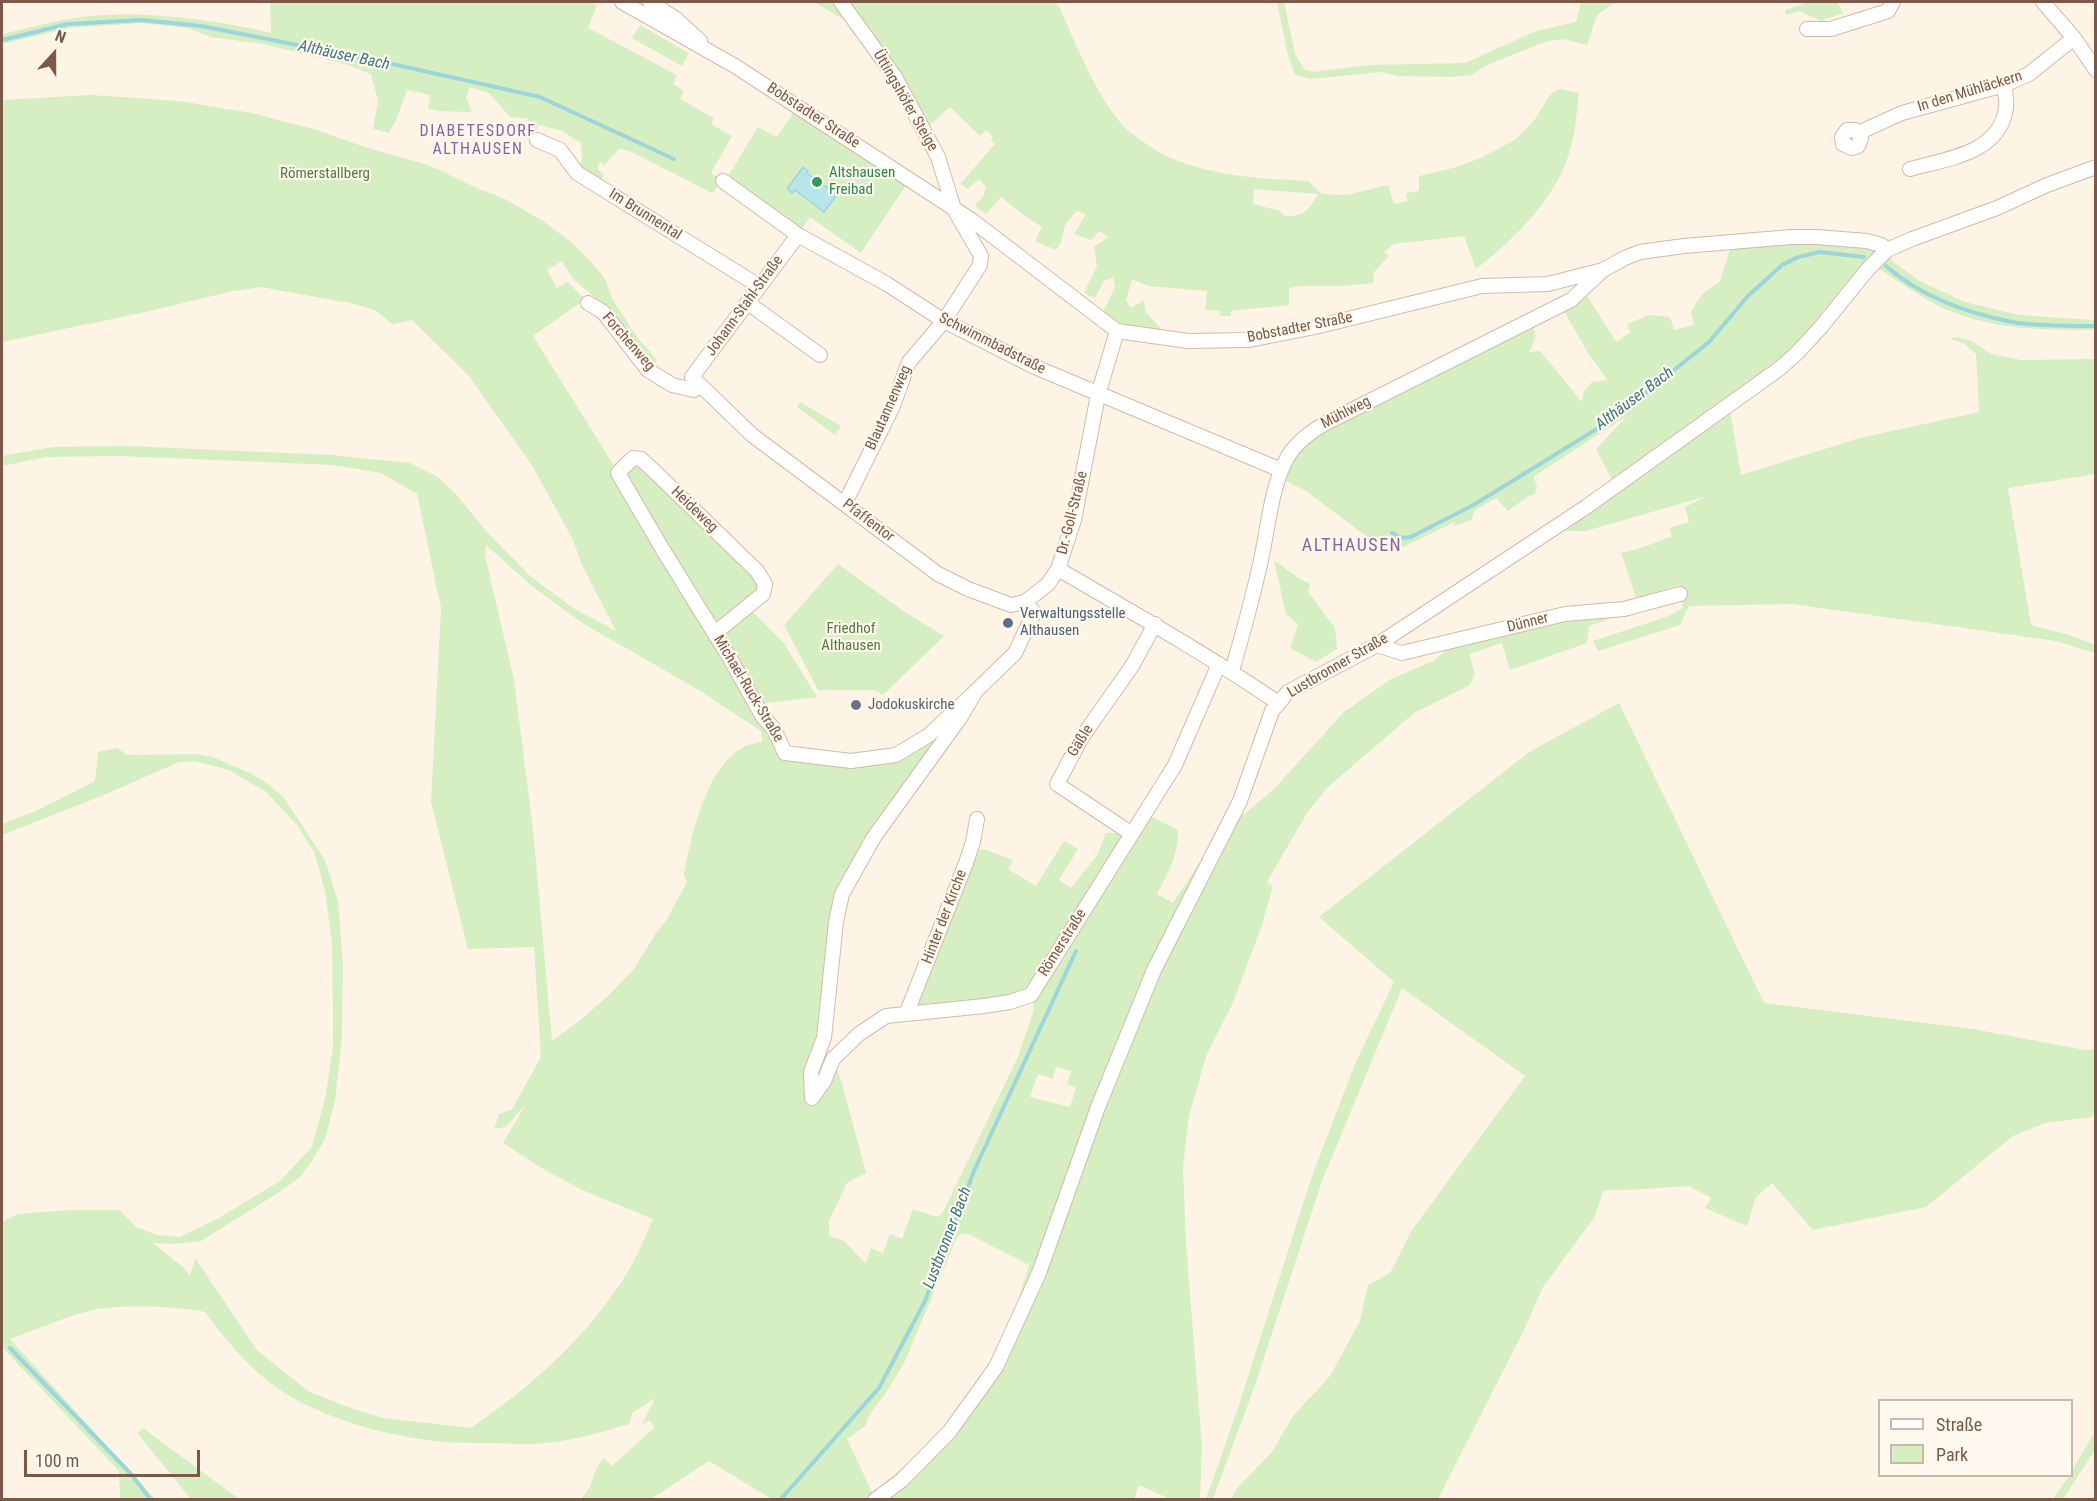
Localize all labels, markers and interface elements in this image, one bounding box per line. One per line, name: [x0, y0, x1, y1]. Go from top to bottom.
north arrow: [24, 24, 84, 84]
text: N: [53, 26, 69, 47]
water label: Althäuser Bach: [297, 37, 391, 75]
street label: Üttingshöfer Steige: [869, 47, 941, 155]
street label: In den Mühläckern: [1915, 68, 2025, 116]
street label: Bobstadter Straße: [763, 79, 863, 153]
district label: DIABETESDORF ALTHAUSEN: [420, 122, 536, 160]
place label: Altshausen Freibad: [829, 164, 895, 199]
park label: Römerstallberg: [280, 165, 370, 183]
marker: Altshausen Freibad: [810, 175, 824, 189]
street label: Im Brunnental: [605, 186, 685, 244]
street label: Johann-Stahl-Straße: [703, 252, 787, 360]
street label: Forchenweg: [598, 309, 658, 375]
street label: Schwimmbadstraße: [936, 309, 1048, 379]
street label: Bobstadter Straße: [1246, 309, 1354, 347]
street label: Blautannenweg: [862, 363, 916, 453]
water label: Althäuser Bach: [1592, 363, 1678, 435]
street label: Mühlweg: [1318, 393, 1374, 433]
street label: Dr.-Goll-Straße: [1054, 469, 1092, 557]
street label: Heideweg: [667, 483, 721, 537]
street label: Pfaffentor: [839, 496, 897, 546]
district label: ALTHAUSEN: [1302, 535, 1402, 557]
place label: Verwaltungsstelle Althausen: [1020, 605, 1126, 640]
street label: Dünner: [1505, 609, 1551, 637]
marker: Verwaltungsstelle Althausen: [1001, 616, 1015, 630]
park label: Friedhof Althausen: [821, 620, 881, 655]
street label: Lustbronner Straße: [1285, 630, 1391, 702]
street label: Michael-Ruck-Straße: [709, 632, 787, 746]
place label: Jodokuskirche: [868, 696, 954, 714]
marker: Jodokuskirche: [849, 698, 863, 712]
street label: Gäßle: [1064, 722, 1098, 760]
street label: Hinter der Kirche: [919, 867, 971, 967]
street label: Römerstraße: [1035, 906, 1091, 980]
water label: Lustbronner Bach: [920, 1184, 976, 1292]
legend: [1878, 1399, 2073, 1477]
text: Straße: [1936, 1414, 1982, 1435]
scale bar: [27, 1438, 202, 1476]
text: Park: [1936, 1444, 1968, 1465]
text: 100 m: [35, 1450, 79, 1471]

